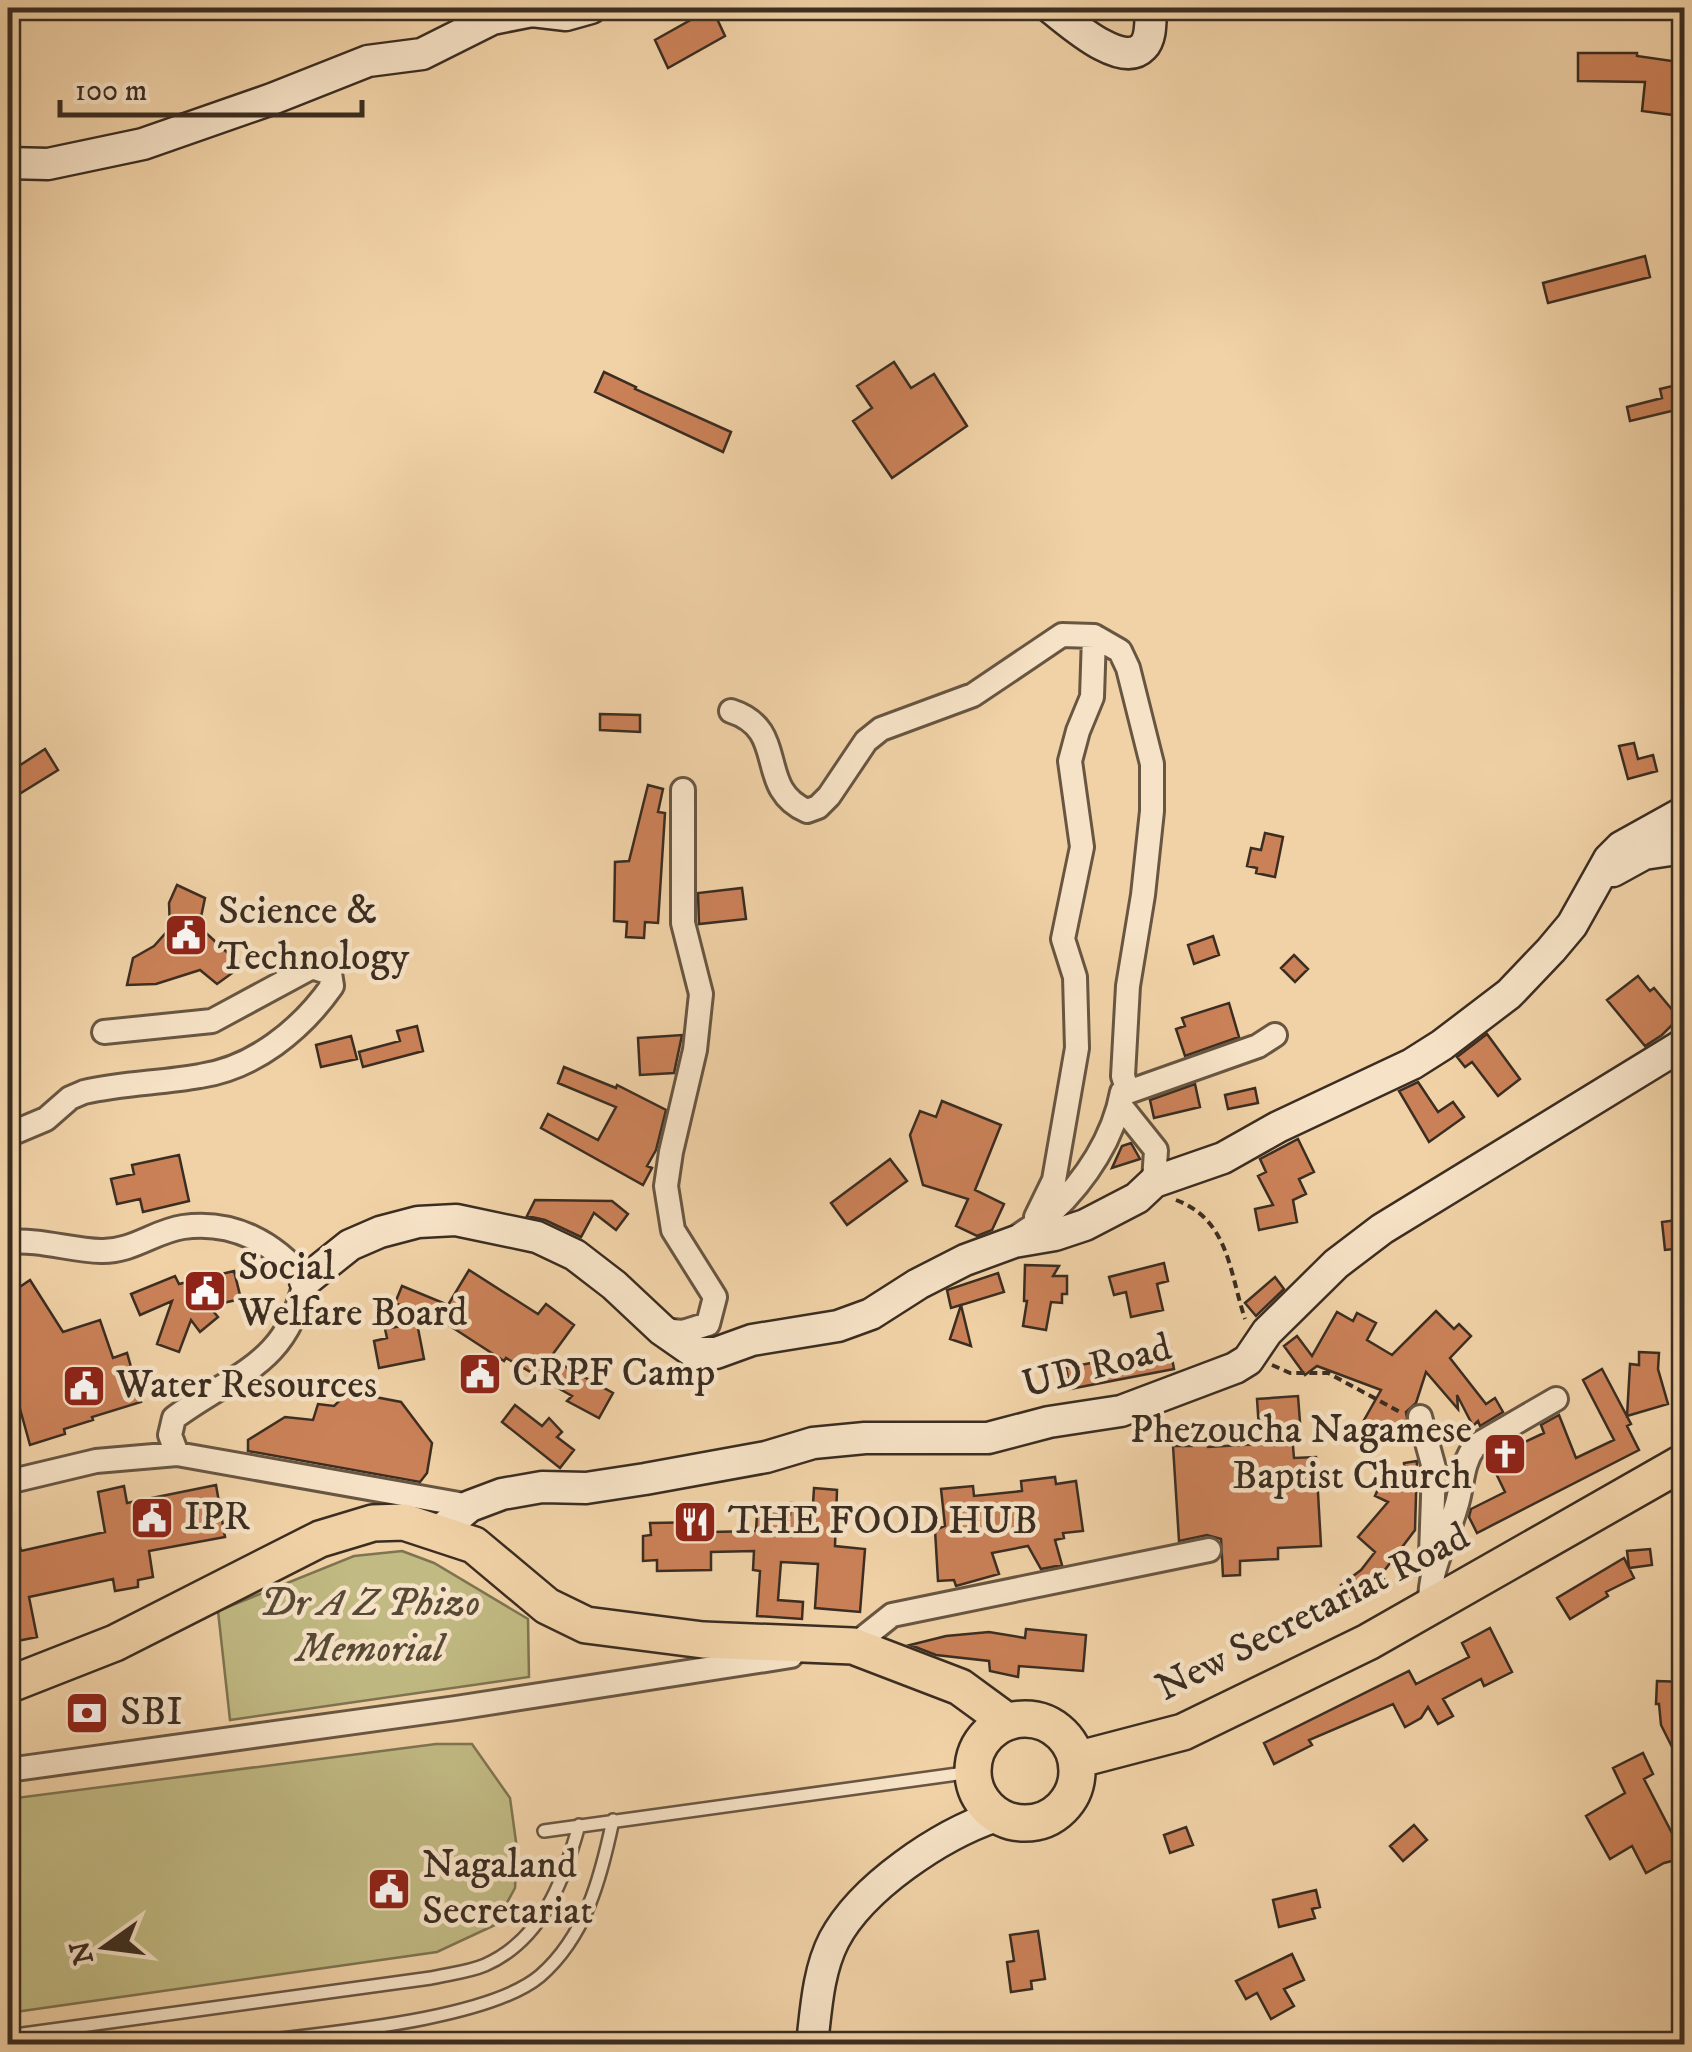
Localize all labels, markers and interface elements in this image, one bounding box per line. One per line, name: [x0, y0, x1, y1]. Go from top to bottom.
scale bar: [60, 55, 362, 117]
text: 100 m: [75, 73, 147, 110]
place label: Science & Technology: [218, 887, 410, 983]
public building icon: Science & Technology: [163, 912, 209, 958]
place label: Social Welfare Board: [237, 1243, 468, 1339]
public building icon: Social Welfare Board: [182, 1268, 228, 1314]
street label: UD Road: [1017, 1323, 1177, 1411]
place label: CRPF Camp: [512, 1349, 715, 1399]
public building icon: CRPF Camp: [457, 1351, 503, 1397]
place label: Water Resources: [115, 1361, 377, 1411]
public building icon: Water Resources: [61, 1363, 107, 1409]
place label: Phezoucha Nagamese Baptist Church: [1130, 1406, 1472, 1502]
church icon: Phezoucha Nagamese Baptist Church: [1482, 1431, 1528, 1477]
place label: IPR: [184, 1493, 250, 1543]
public building icon: IPR: [129, 1495, 175, 1541]
place label: THE FOOD HUB: [728, 1497, 1038, 1547]
restaurant icon: THE FOOD HUB: [672, 1499, 718, 1545]
street label: New Secretariat Road: [1148, 1512, 1478, 1714]
park label: Dr A Z Phizo Memorial: [260, 1579, 480, 1675]
place label: SBI: [120, 1688, 183, 1738]
bank icon: SBI: [64, 1690, 110, 1736]
place label: Nagaland Secretariat: [422, 1841, 593, 1937]
public building icon: Nagaland Secretariat: [366, 1866, 412, 1912]
north arrow: [55, 1897, 155, 1997]
text: N: [62, 1937, 102, 1968]

